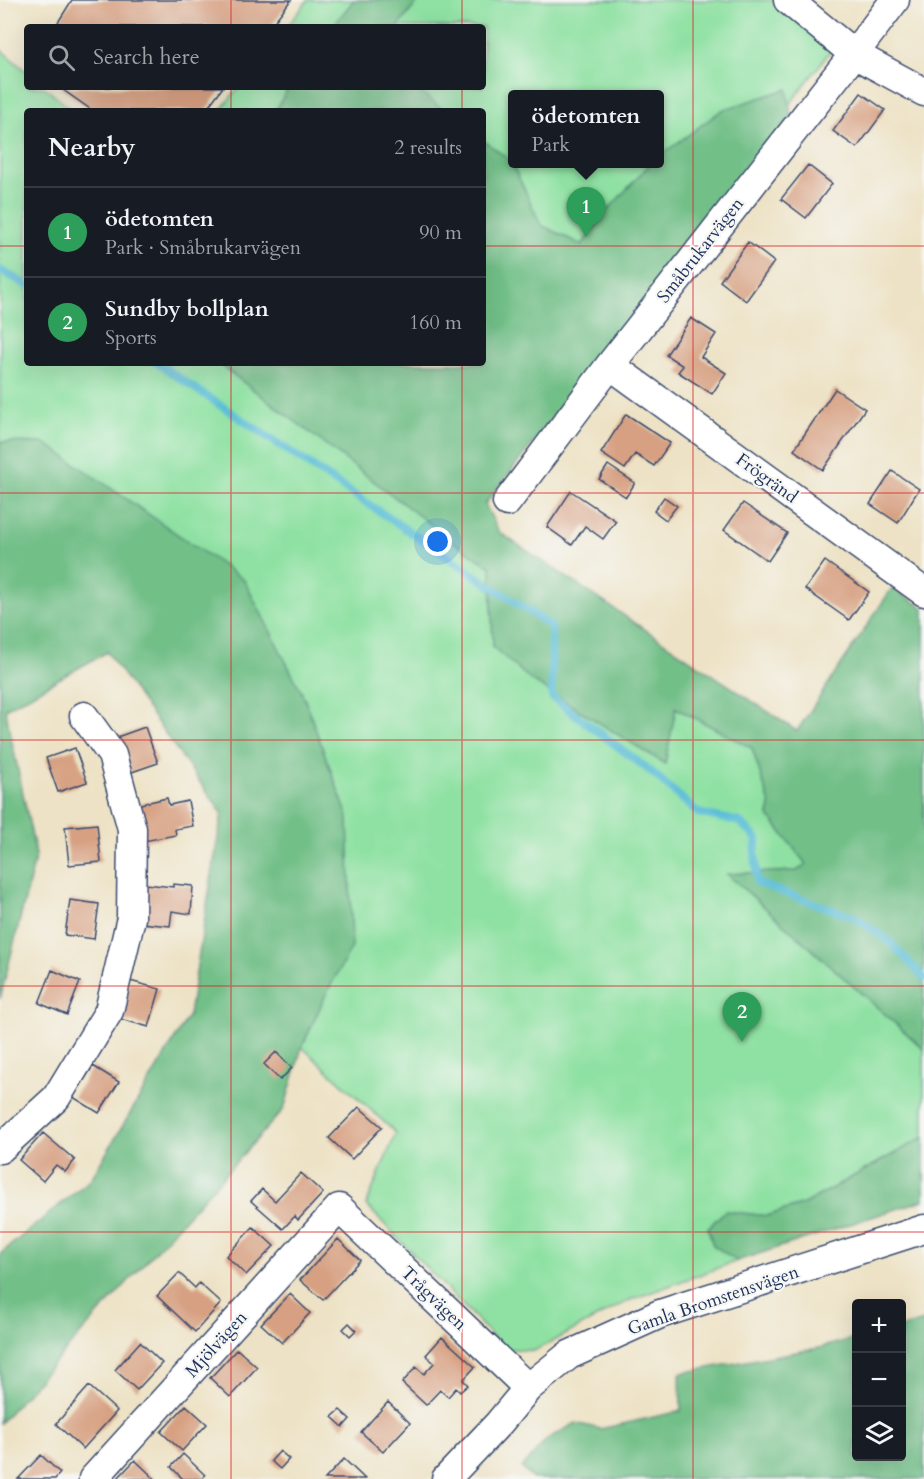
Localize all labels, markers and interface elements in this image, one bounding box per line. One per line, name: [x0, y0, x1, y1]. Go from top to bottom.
search box: [24, 24, 486, 90]
icon: search: [45, 41, 78, 74]
text: Search here: [93, 42, 200, 72]
popup: [508, 90, 664, 168]
text: ödetomten: [532, 101, 640, 131]
text: Nearby: [48, 130, 136, 165]
text: Park: [532, 131, 570, 158]
text: 2 results: [394, 134, 462, 161]
pin: 1: [566, 188, 606, 237]
street label: Småbrukarvägen: [651, 192, 750, 308]
text: ödetomten: [105, 204, 214, 234]
text: 1: [62, 219, 73, 246]
text: 90 m: [419, 219, 462, 246]
text: Park · Småbrukarvägen: [105, 234, 301, 261]
text: Sundby bollplan: [105, 294, 269, 324]
text: 2: [62, 309, 73, 336]
text: 160 m: [409, 309, 462, 336]
text: Sports: [105, 324, 157, 351]
street label: Frögränd: [731, 447, 803, 510]
your location: [423, 527, 452, 556]
pin: 2: [722, 992, 762, 1042]
street label: Gamla Bromstensvägen: [624, 1259, 803, 1342]
street label: Trågvägen: [395, 1260, 473, 1337]
map controls: [852, 1299, 906, 1461]
button: +: [852, 1299, 906, 1353]
street label: Mjölvägen: [180, 1305, 254, 1383]
button: −: [852, 1353, 906, 1407]
button: layers: [852, 1407, 906, 1461]

